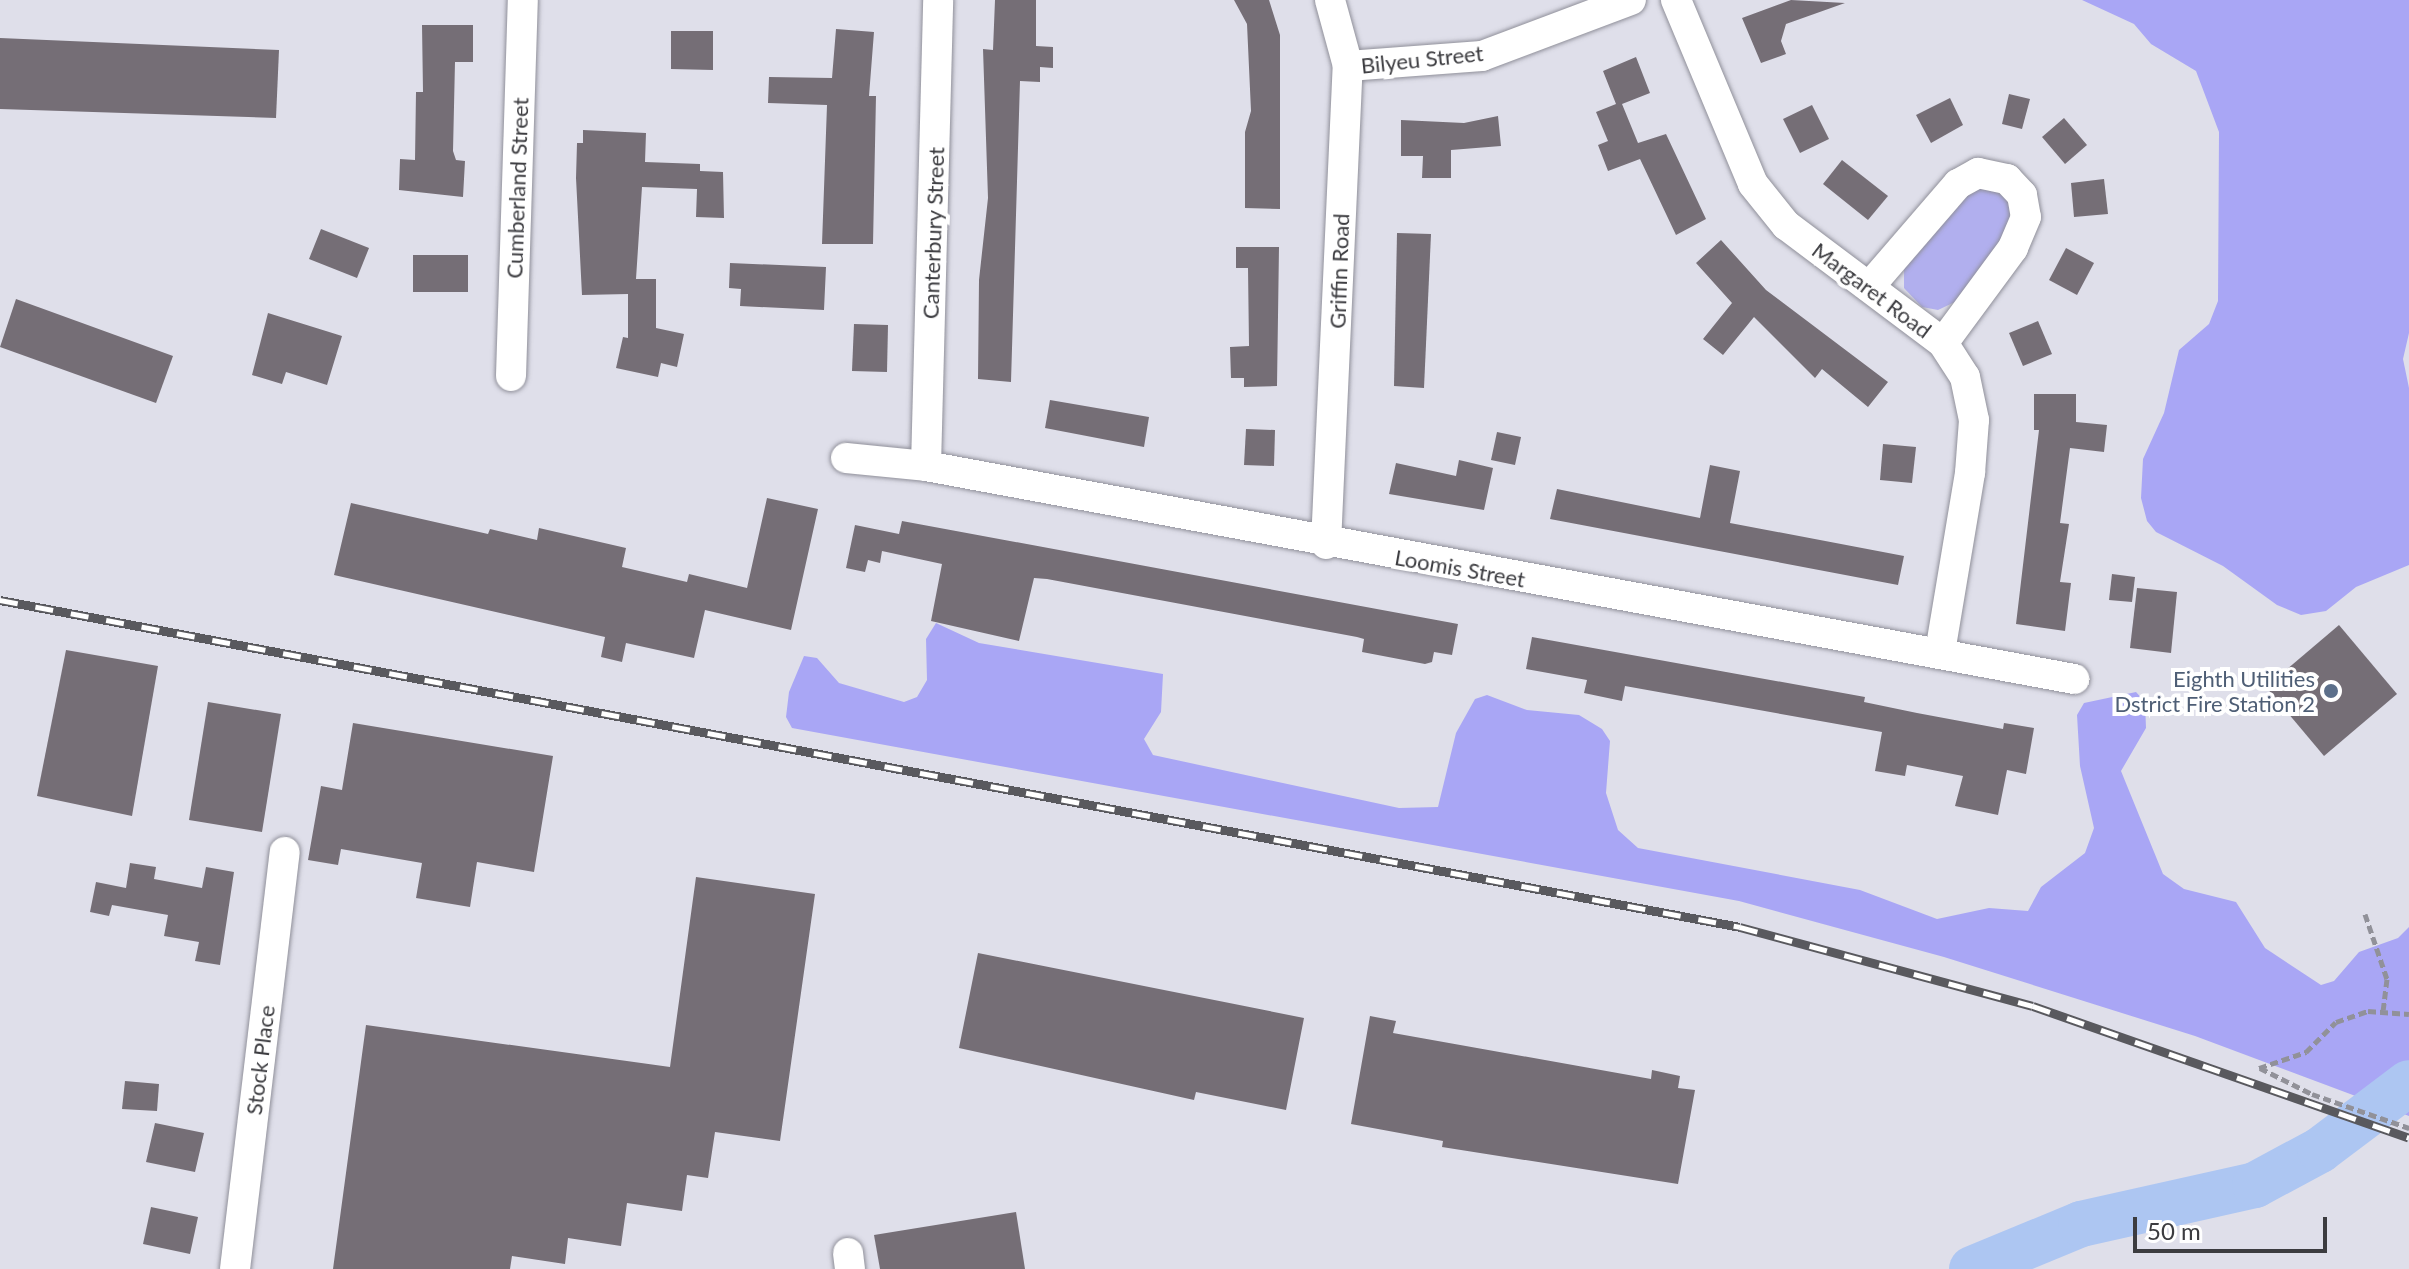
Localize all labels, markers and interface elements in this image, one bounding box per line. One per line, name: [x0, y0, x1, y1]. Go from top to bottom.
street label: Bilyeu Street: [1359, 39, 1485, 79]
street label: Cumberland Street: [501, 97, 533, 279]
street label: Canterbury Street: [917, 146, 949, 320]
street label: Griffin Road: [1324, 213, 1354, 329]
street label: Margaret Road: [1807, 237, 1937, 343]
street label: Loomis Street: [1393, 544, 1527, 592]
place label: Eighth Utilities Dstrict Fire Station 2: [2114, 665, 2315, 716]
marker: Eighth Utilities Dstrict Fire Station 2: [2322, 682, 2340, 700]
street label: Stock Place: [240, 1004, 280, 1116]
scale bar: [2137, 1201, 2331, 1251]
text: 50 m: [2147, 1216, 2201, 1245]

